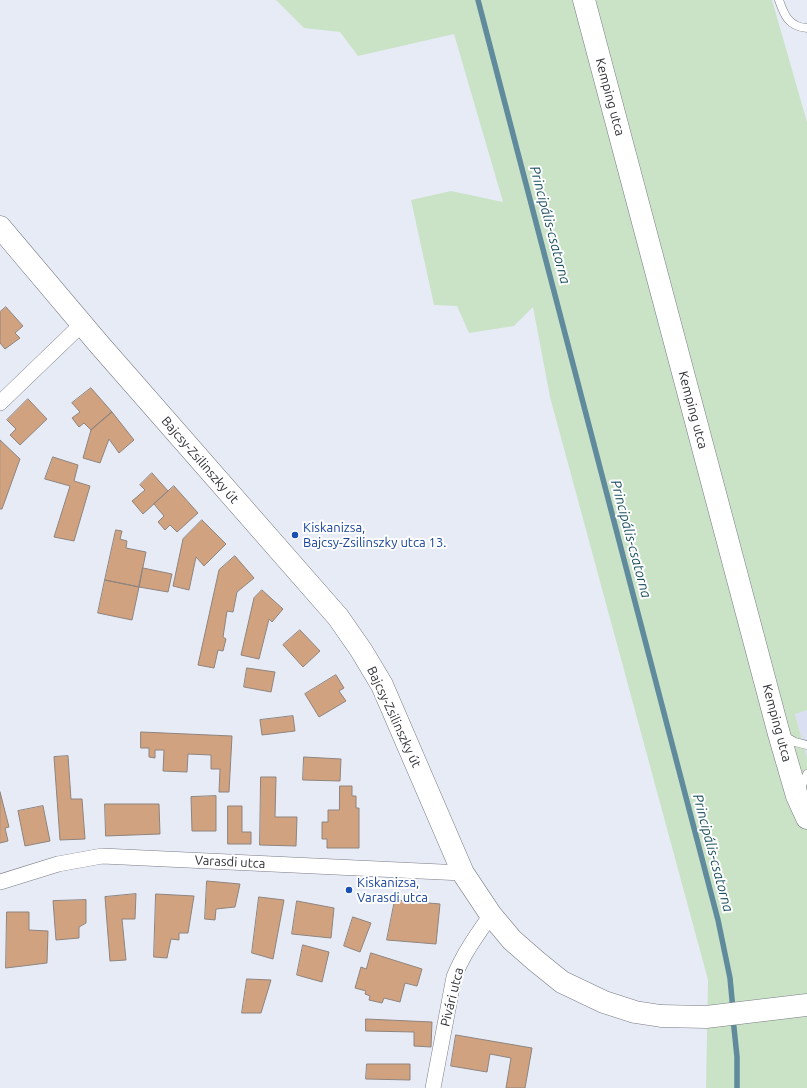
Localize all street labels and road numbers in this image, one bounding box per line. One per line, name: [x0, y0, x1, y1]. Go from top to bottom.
street label: Kemping utca: [592, 56, 628, 138]
street label: Kemping utca: [675, 369, 711, 451]
street label: Bajcsy-Zsilinszky út: [158, 413, 242, 507]
street label: Bajcsy-Zsilinszky út: [364, 664, 424, 770]
street label: Kemping utca: [759, 682, 795, 764]
street label: Varasdi utca: [194, 852, 266, 872]
street label: Pivári utca: [437, 966, 467, 1028]

